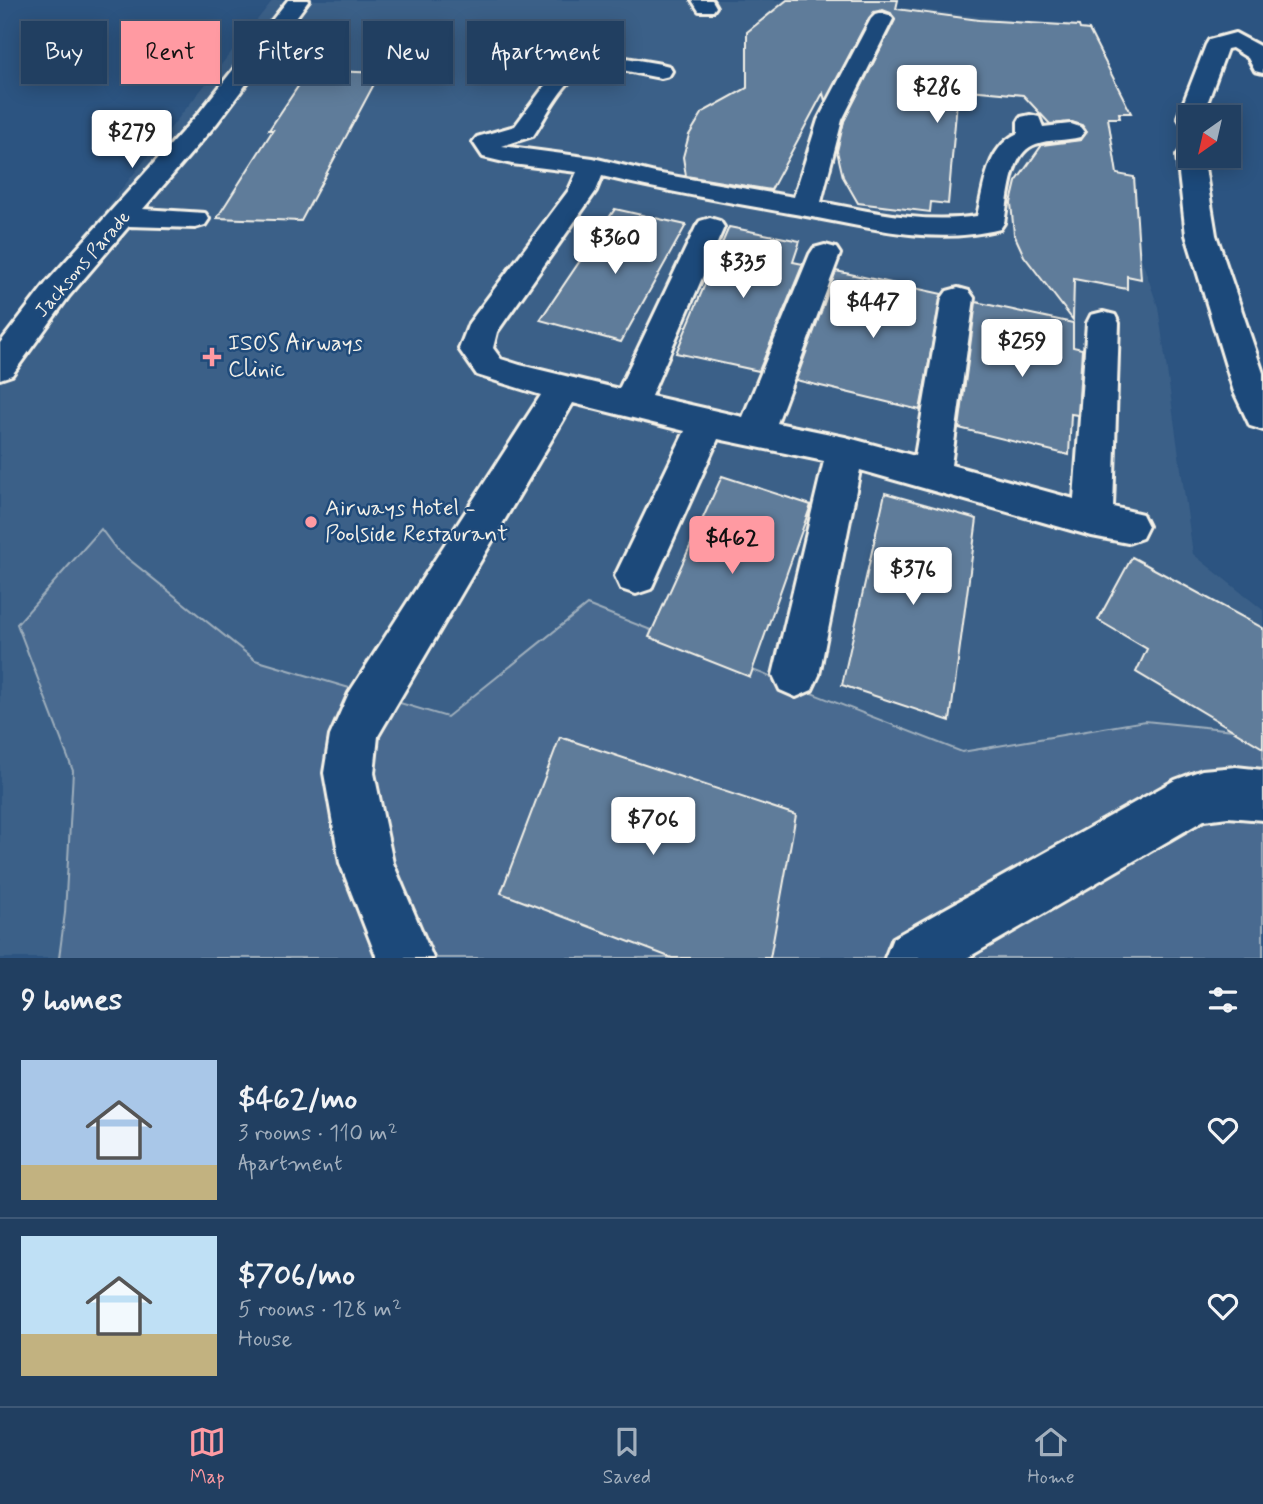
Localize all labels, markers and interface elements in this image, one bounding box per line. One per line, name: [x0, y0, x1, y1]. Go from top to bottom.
chip: Buy: [21, 21, 107, 84]
chip: Rent: [121, 21, 220, 84]
chip: Filters: [234, 21, 349, 84]
chip: New: [363, 21, 453, 84]
chip: Apartment: [467, 21, 624, 84]
pin: $286: [896, 66, 978, 125]
text: $286: [913, 73, 961, 103]
north arrow: [1178, 105, 1241, 168]
map controls: [1178, 105, 1241, 168]
pin: $279: [91, 110, 173, 170]
text: $279: [108, 118, 156, 148]
street label: Jacksons Parade: [30, 205, 137, 323]
pin: $360: [574, 216, 656, 276]
text: $360: [590, 224, 640, 254]
pin: $335: [702, 240, 784, 300]
text: $335: [720, 248, 766, 278]
pin: $447: [832, 280, 914, 340]
text: $447: [846, 288, 900, 318]
pin: $259: [981, 320, 1063, 379]
text: $259: [997, 327, 1047, 357]
place label: ISOS Airways Clinic: [228, 329, 363, 385]
marker: ISOS Airways Clinic: [202, 347, 222, 367]
place label: Airways Hotel - Poolside Restaurant: [325, 494, 508, 550]
marker: Airways Hotel - Poolside Restaurant: [303, 514, 319, 530]
pin: $462: [691, 516, 773, 576]
text: $462: [705, 524, 759, 554]
pin: $376: [872, 548, 954, 607]
text: $376: [890, 555, 936, 585]
pin: $706: [612, 798, 694, 857]
text: $706: [627, 805, 679, 835]
text: 9 homes: [21, 981, 122, 1020]
icon: filters: [1204, 981, 1242, 1019]
text: $462/mo: [238, 1080, 357, 1119]
icon: home: [77, 1088, 161, 1172]
icon: heart: [1204, 1111, 1242, 1149]
text: 3 rooms · 110 m²: [238, 1119, 398, 1149]
text: Apartment: [238, 1149, 343, 1179]
text: $706/mo: [238, 1256, 355, 1295]
icon: home: [77, 1264, 161, 1348]
icon: heart: [1204, 1287, 1242, 1325]
text: 5 rooms · 128 m²: [238, 1295, 402, 1325]
text: House: [238, 1325, 292, 1355]
tab: Map: [188, 1423, 226, 1490]
tab: Saved: [603, 1423, 651, 1490]
tab: Home: [1027, 1423, 1075, 1490]

